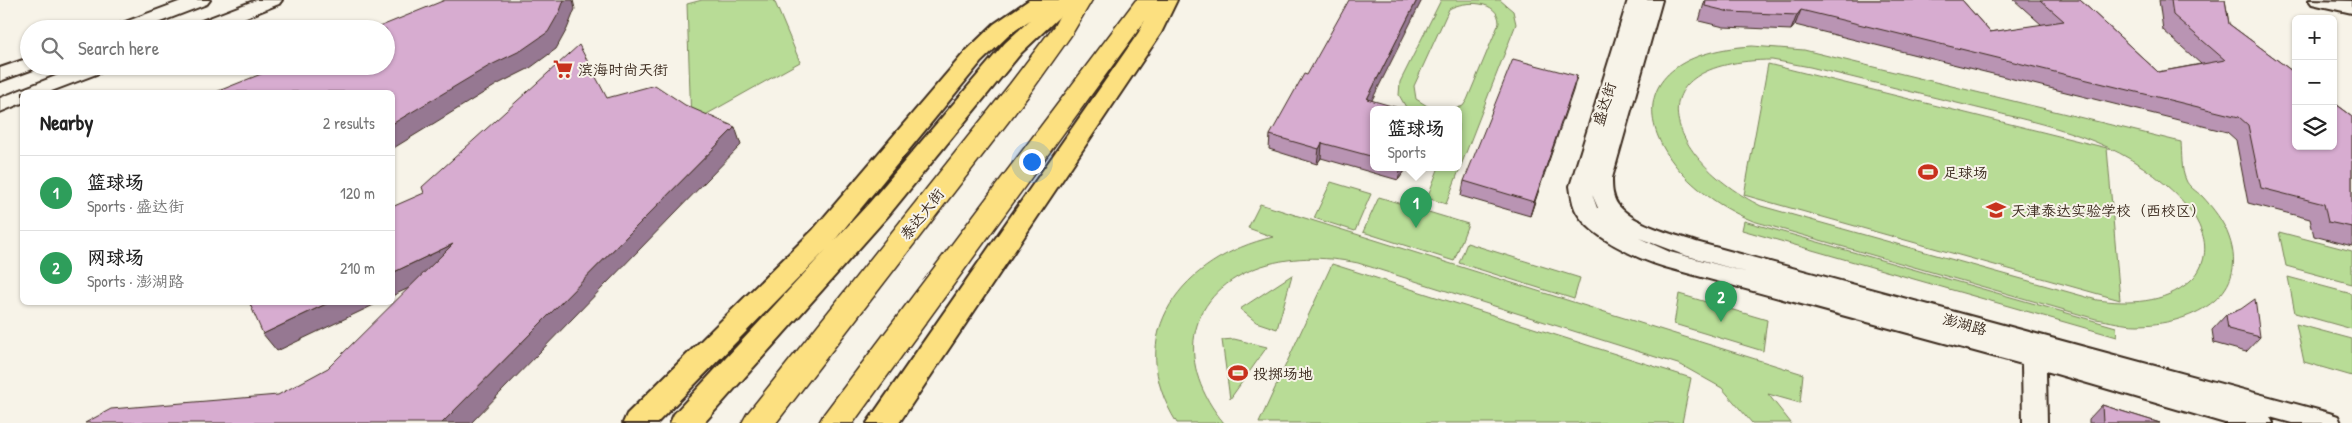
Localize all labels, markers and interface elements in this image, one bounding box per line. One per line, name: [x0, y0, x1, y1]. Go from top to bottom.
map controls: [2292, 15, 2337, 150]
button: +: [2292, 15, 2337, 60]
search box: [20, 20, 395, 75]
icon: search: [38, 34, 66, 62]
text: Search here: [78, 35, 159, 61]
supermarket icon: 滨海时尚天街: [552, 58, 574, 80]
place label: 滨海时尚天街: [578, 59, 668, 80]
button: −: [2292, 60, 2337, 105]
street label: 盛达街: [1587, 79, 1621, 129]
button: layers: [2292, 105, 2337, 150]
popup: [1370, 106, 1462, 171]
text: Nearby: [40, 108, 93, 137]
text: 2 results: [323, 112, 375, 134]
text: 篮球场: [1387, 115, 1445, 141]
text: Sports: [1387, 141, 1426, 163]
your location: [1019, 149, 1045, 175]
sports icon: 足球场: [1917, 161, 1939, 183]
place label: 足球场: [1943, 162, 1988, 183]
text: 篮球场: [87, 169, 144, 195]
text: 1: [53, 182, 59, 204]
text: 120 m: [340, 182, 375, 204]
street label: 泰达大街: [895, 184, 949, 244]
pin: 1: [1400, 187, 1432, 228]
text: Sports · 盛达街: [87, 195, 184, 217]
school or university icon: 天津泰达实验学校（西校区）: [1985, 199, 2007, 221]
place label: 天津泰达实验学校（西校区）: [2011, 200, 2206, 221]
text: 网球场: [87, 244, 144, 270]
text: 2: [52, 257, 60, 279]
text: 210 m: [340, 257, 375, 279]
text: Sports · 澎湖路: [87, 270, 184, 292]
pin: 2: [1705, 281, 1737, 322]
street label: 澎湖路: [1941, 308, 1989, 340]
sports icon: 投掷场地: [1227, 362, 1249, 384]
place label: 投掷场地: [1253, 363, 1313, 384]

